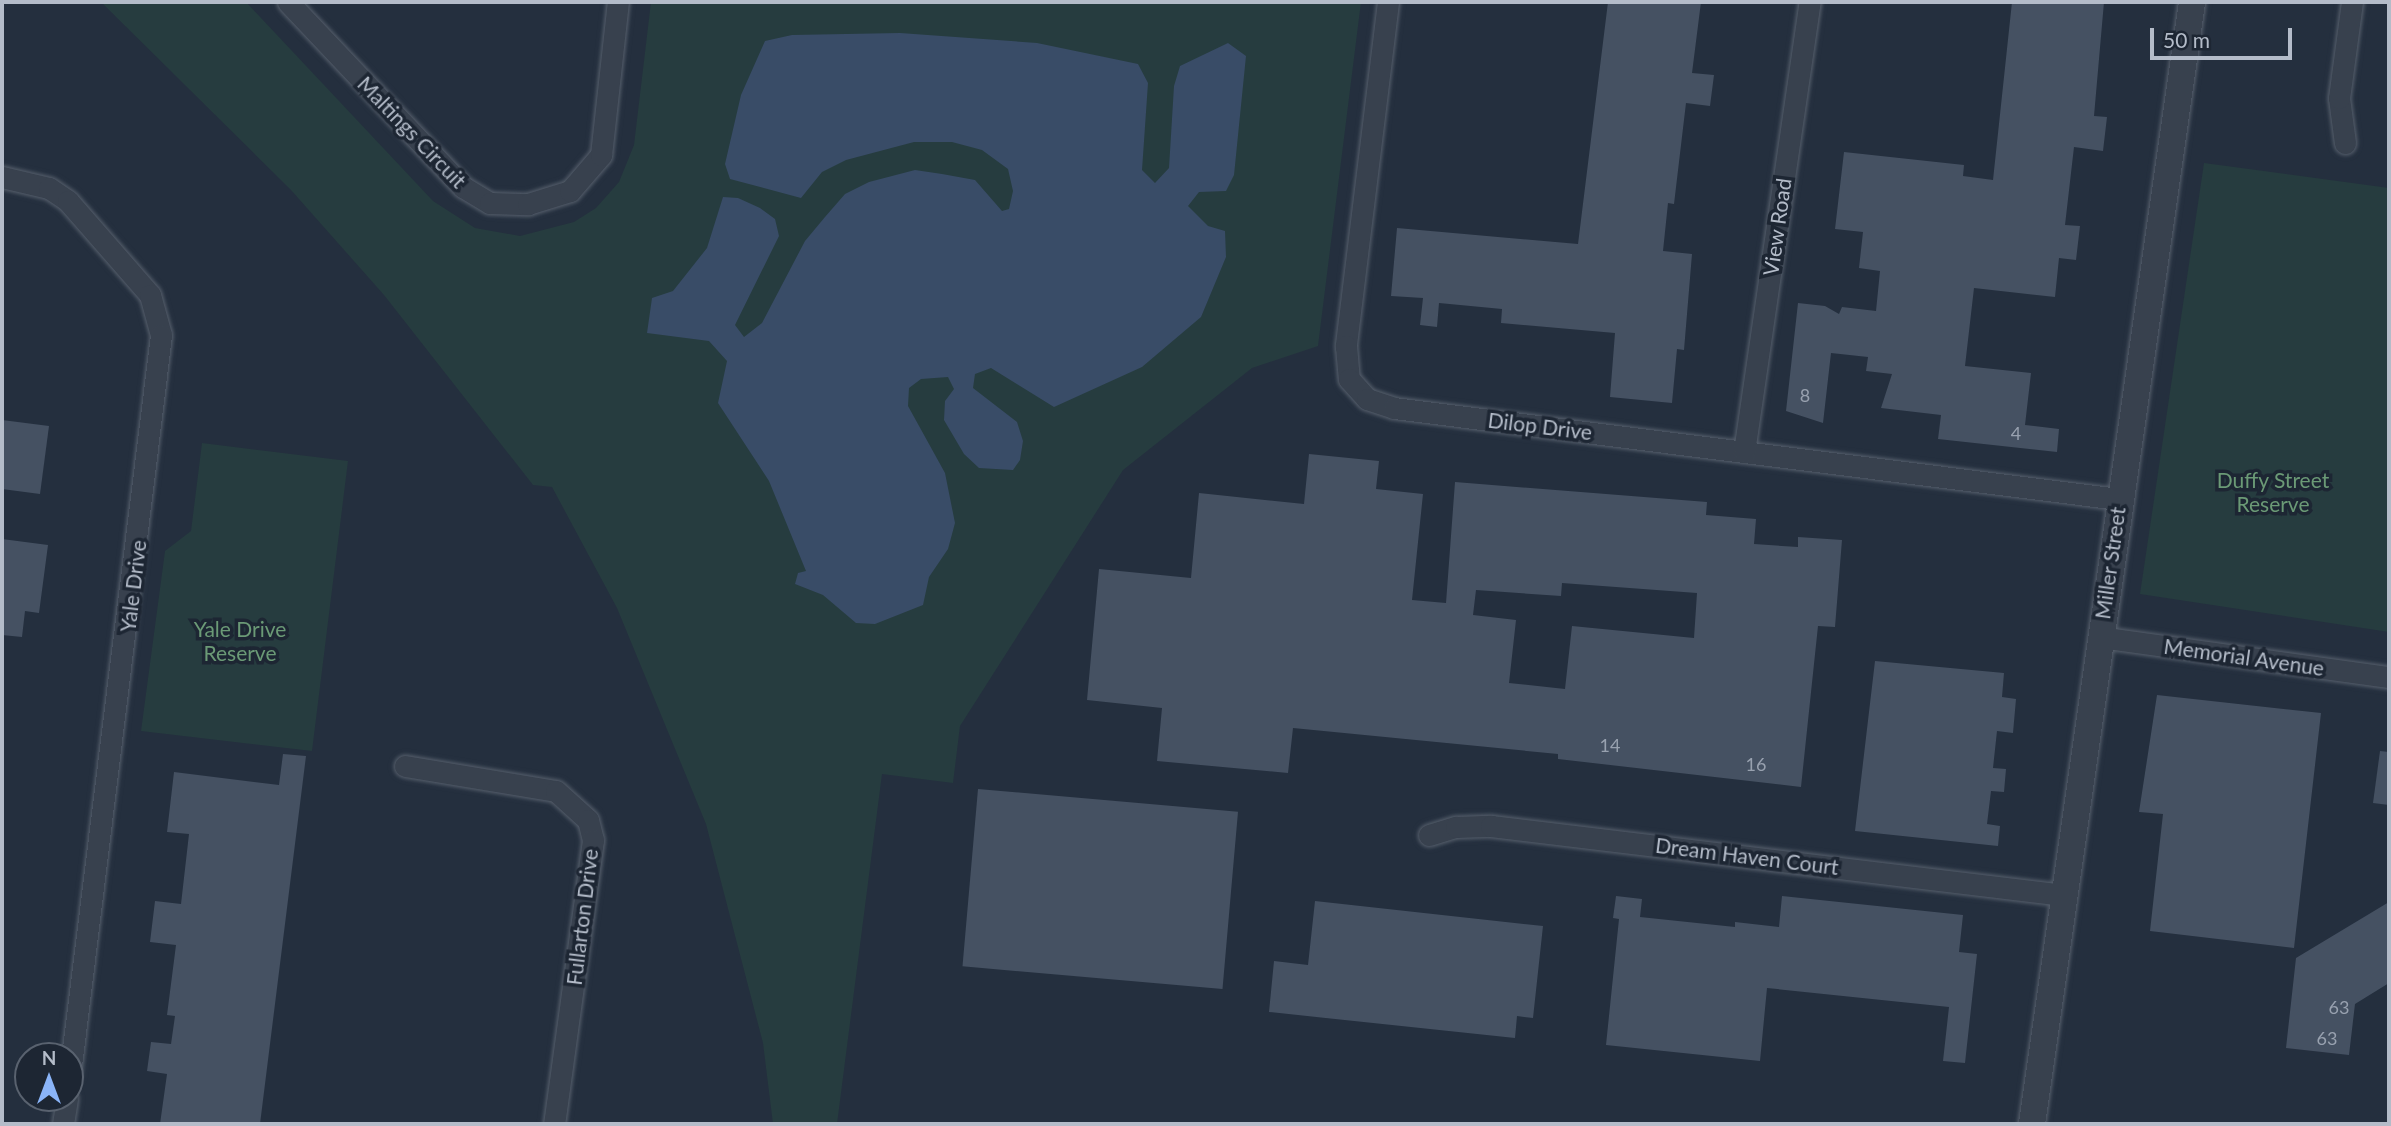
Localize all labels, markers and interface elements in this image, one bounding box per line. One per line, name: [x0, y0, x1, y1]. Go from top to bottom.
scale bar: [2153, 14, 2295, 58]
text: 50 m: [2163, 27, 2210, 52]
street label: Maltings Circuit: [353, 71, 471, 193]
street label: View Road: [1758, 176, 1796, 278]
house number: 8: [1800, 384, 1810, 406]
street label: Dilop Drive: [1486, 407, 1594, 445]
house number: 4: [2011, 422, 2021, 444]
park label: Duffy Street Reserve: [2217, 467, 2329, 517]
street label: Miller Street: [2090, 505, 2130, 621]
street label: Yale Drive: [115, 538, 151, 634]
park label: Yale Drive Reserve: [194, 616, 286, 666]
street label: Memorial Avenue: [2162, 633, 2326, 681]
house number: 14: [1600, 734, 1620, 756]
house number: 16: [1746, 753, 1766, 775]
street label: Dream Haven Court: [1654, 832, 1840, 880]
street label: Fullarton Drive: [561, 847, 603, 987]
house number: 63: [2329, 996, 2349, 1018]
house number: 63: [2317, 1027, 2337, 1049]
north arrow: [14, 1042, 84, 1112]
text: N: [42, 1046, 56, 1069]

